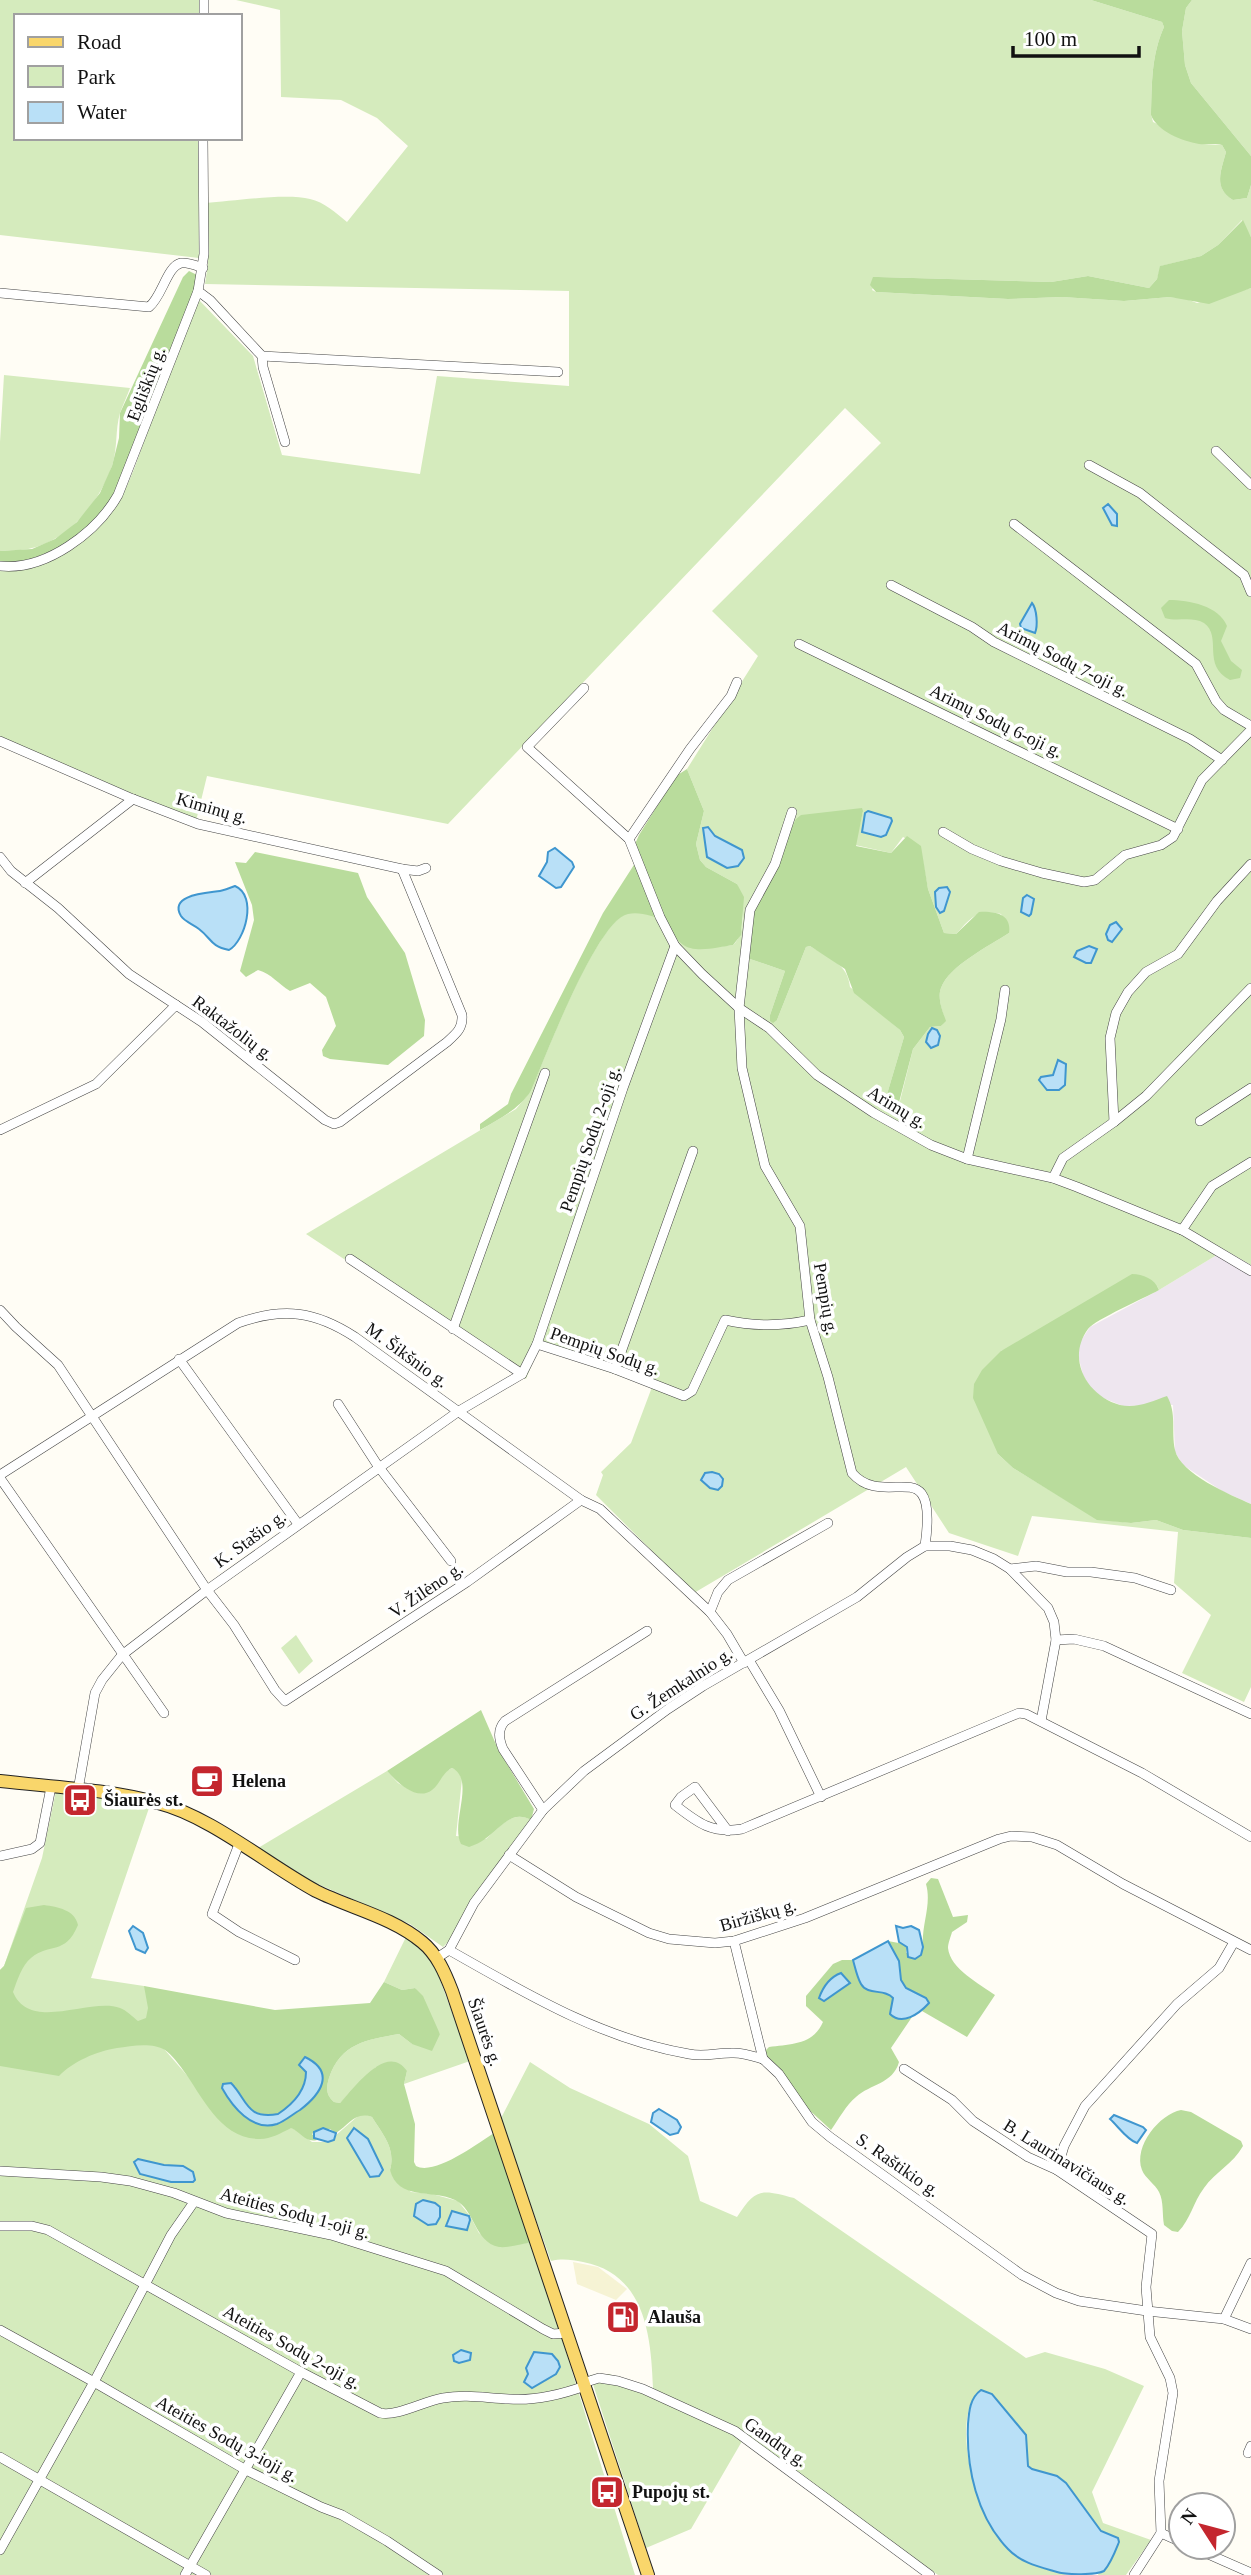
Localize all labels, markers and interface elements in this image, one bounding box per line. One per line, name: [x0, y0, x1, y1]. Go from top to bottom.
legend: [14, 14, 242, 140]
scale bar: [1013, 14, 1139, 58]
text: 100 m: [1024, 27, 1077, 51]
text: Road: [77, 30, 122, 54]
text: Park: [77, 65, 116, 89]
text: Water: [77, 100, 127, 124]
street label: Egliškių g.: [123, 344, 169, 424]
street label: Arimų Sodų 7-oji g.: [994, 617, 1132, 701]
street label: Arimų Sodų 6-oji g.: [926, 680, 1066, 762]
street label: Kiminų g.: [174, 788, 250, 828]
street label: Raktažolių g.: [189, 991, 277, 1065]
street label: Pempių Sodų 2-oji g.: [556, 1063, 624, 1215]
street label: Arimų g.: [864, 1082, 930, 1132]
street label: Pempių g.: [810, 1261, 842, 1337]
street label: M. Šikšnio g.: [362, 1318, 453, 1392]
street label: Pempių Sodų g.: [548, 1323, 662, 1379]
street label: K. Stašio g.: [210, 1506, 290, 1572]
street label: V. Žilėno g.: [385, 1557, 467, 1622]
street label: G. Žemkalnio g.: [626, 1643, 736, 1725]
cafe icon: Helena: [188, 1762, 226, 1800]
place label: Helena: [232, 1771, 286, 1791]
bus stop icon: Šiaurės st.: [61, 1781, 99, 1819]
place label: Šiaurės st.: [104, 1789, 183, 1810]
street label: Biržiškų g.: [717, 1894, 799, 1936]
street label: Šiaurės g.: [464, 1995, 507, 2069]
street label: B. Laurinavičiaus g.: [1000, 2115, 1134, 2209]
street label: S. Raštikio g.: [853, 2129, 943, 2201]
street label: Ateities Sodų 1-oji g.: [218, 2183, 372, 2243]
fuel station icon: Alauša: [604, 2298, 642, 2336]
street label: Ateities Sodų 2-oji g.: [220, 2301, 364, 2393]
place label: Alauša: [648, 2307, 701, 2327]
street label: Ateities Sodų 3-ioji g.: [153, 2392, 301, 2486]
street label: Gandrų g.: [741, 2413, 811, 2471]
bus stop icon: Pupojų st.: [588, 2473, 626, 2511]
place label: Pupojų st.: [632, 2482, 710, 2502]
north arrow: [1167, 2491, 1237, 2561]
text: N: [1176, 2504, 1201, 2528]

